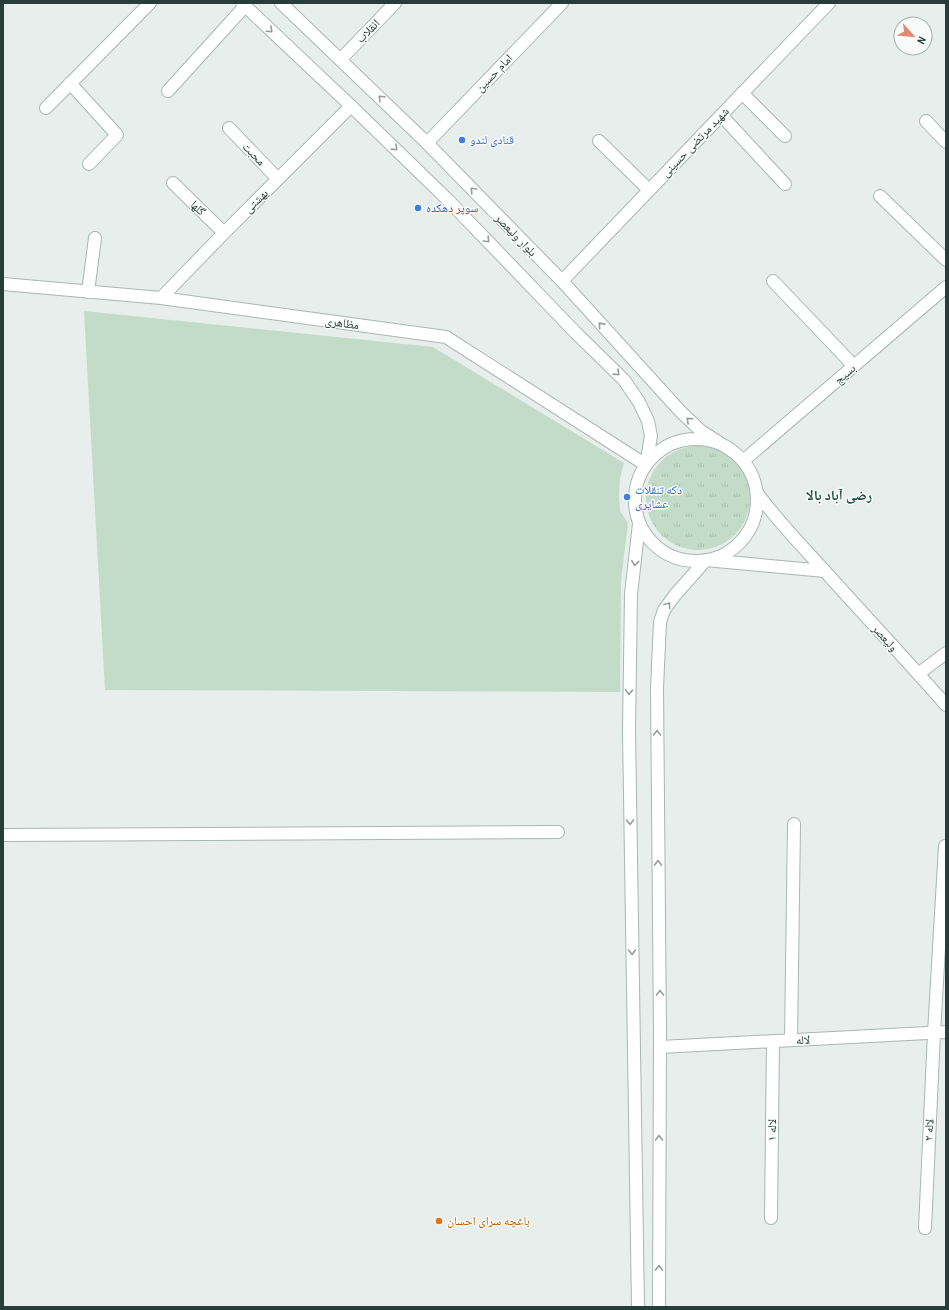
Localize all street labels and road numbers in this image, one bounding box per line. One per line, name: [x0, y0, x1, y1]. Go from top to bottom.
street label: انقلاب: [353, 15, 383, 46]
street label: امام حسین: [472, 50, 516, 95]
street label: شهید مرتضی حسینی: [657, 103, 733, 181]
street label: محبت: [239, 139, 269, 169]
street label: بهشتی: [240, 185, 272, 217]
street label: گلها: [187, 197, 209, 219]
street label: بلوار ولیعصر: [491, 209, 540, 260]
street label: مظاهری: [324, 313, 360, 333]
street label: بسیج: [831, 360, 859, 388]
street label: ولیعصر: [868, 620, 902, 655]
street label: لاله: [795, 1032, 811, 1048]
street label: لاله ۲: [920, 1118, 938, 1142]
street label: لاله ۱: [764, 1119, 780, 1141]

